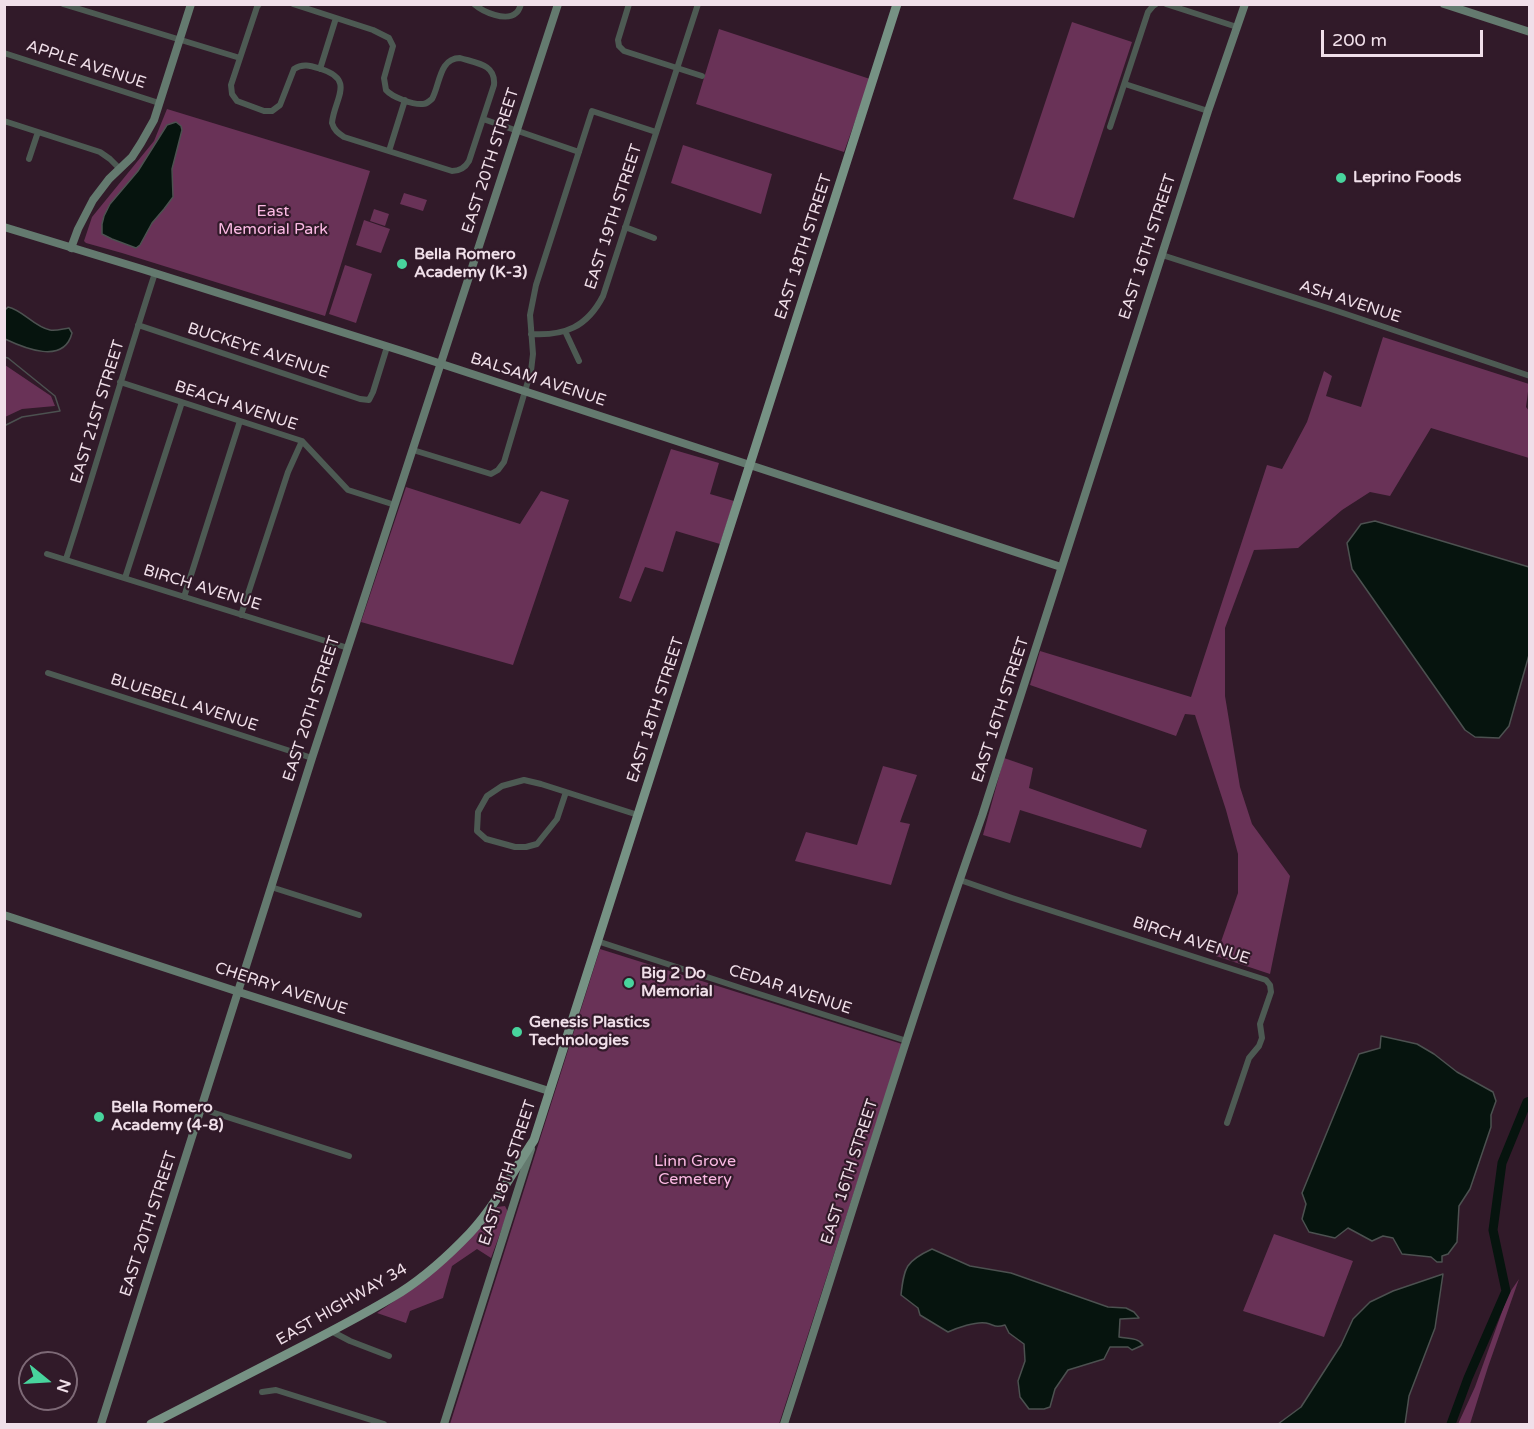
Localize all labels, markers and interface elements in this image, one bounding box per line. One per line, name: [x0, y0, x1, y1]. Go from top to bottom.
scale bar: [1324, 18, 1486, 56]
text: 200 m: [1332, 29, 1387, 51]
street label: APPLE AVENUE: [24, 37, 148, 93]
street label: EAST 20TH STREET: [458, 86, 524, 236]
street label: EAST 19TH STREET: [581, 142, 647, 292]
place label: Leprino Foods: [1353, 168, 1461, 188]
marker: Leprino Foods: [1334, 171, 1348, 185]
street label: EAST 18TH STREET: [771, 172, 837, 322]
street label: EAST 16TH STREET: [1115, 172, 1181, 322]
park label: East Memorial Park: [218, 202, 328, 240]
place label: Bella Romero Academy (K-3): [414, 245, 527, 283]
marker: Bella Romero Academy (K-3): [395, 257, 409, 271]
street label: ASH AVENUE: [1297, 277, 1403, 327]
street label: BUCKEYE AVENUE: [185, 319, 331, 383]
street label: EAST 21ST STREET: [67, 338, 129, 486]
street label: BALSAM AVENUE: [468, 349, 608, 411]
street label: BEACH AVENUE: [172, 377, 300, 435]
street label: BIRCH AVENUE: [141, 561, 263, 615]
street label: EAST 20TH STREET: [279, 634, 345, 784]
street label: EAST 18TH STREET: [623, 635, 689, 785]
street label: EAST 16TH STREET: [968, 635, 1034, 785]
street label: BLUEBELL AVENUE: [108, 670, 260, 736]
street label: BIRCH AVENUE: [1130, 913, 1252, 969]
street label: CHERRY AVENUE: [212, 959, 350, 1019]
street label: CEDAR AVENUE: [726, 961, 854, 1019]
place label: Big 2 Do Memorial: [641, 964, 713, 1002]
marker: Big 2 Do Memorial: [622, 976, 636, 990]
place label: Genesis Plastics Technologies: [529, 1013, 650, 1051]
marker: Genesis Plastics Technologies: [510, 1025, 524, 1039]
street label: EAST 16TH STREET: [817, 1097, 883, 1247]
place label: Bella Romero Academy (4-8): [111, 1098, 223, 1136]
street label: EAST 18TH STREET: [475, 1098, 541, 1248]
marker: Bella Romero Academy (4-8): [92, 1110, 106, 1124]
street label: EAST 20TH STREET: [116, 1149, 182, 1299]
park label: Linn Grove Cemetery: [654, 1152, 736, 1190]
street label: EAST HIGHWAY 34: [273, 1260, 411, 1350]
north arrow: [18, 1351, 78, 1411]
text: N: [52, 1377, 75, 1395]

